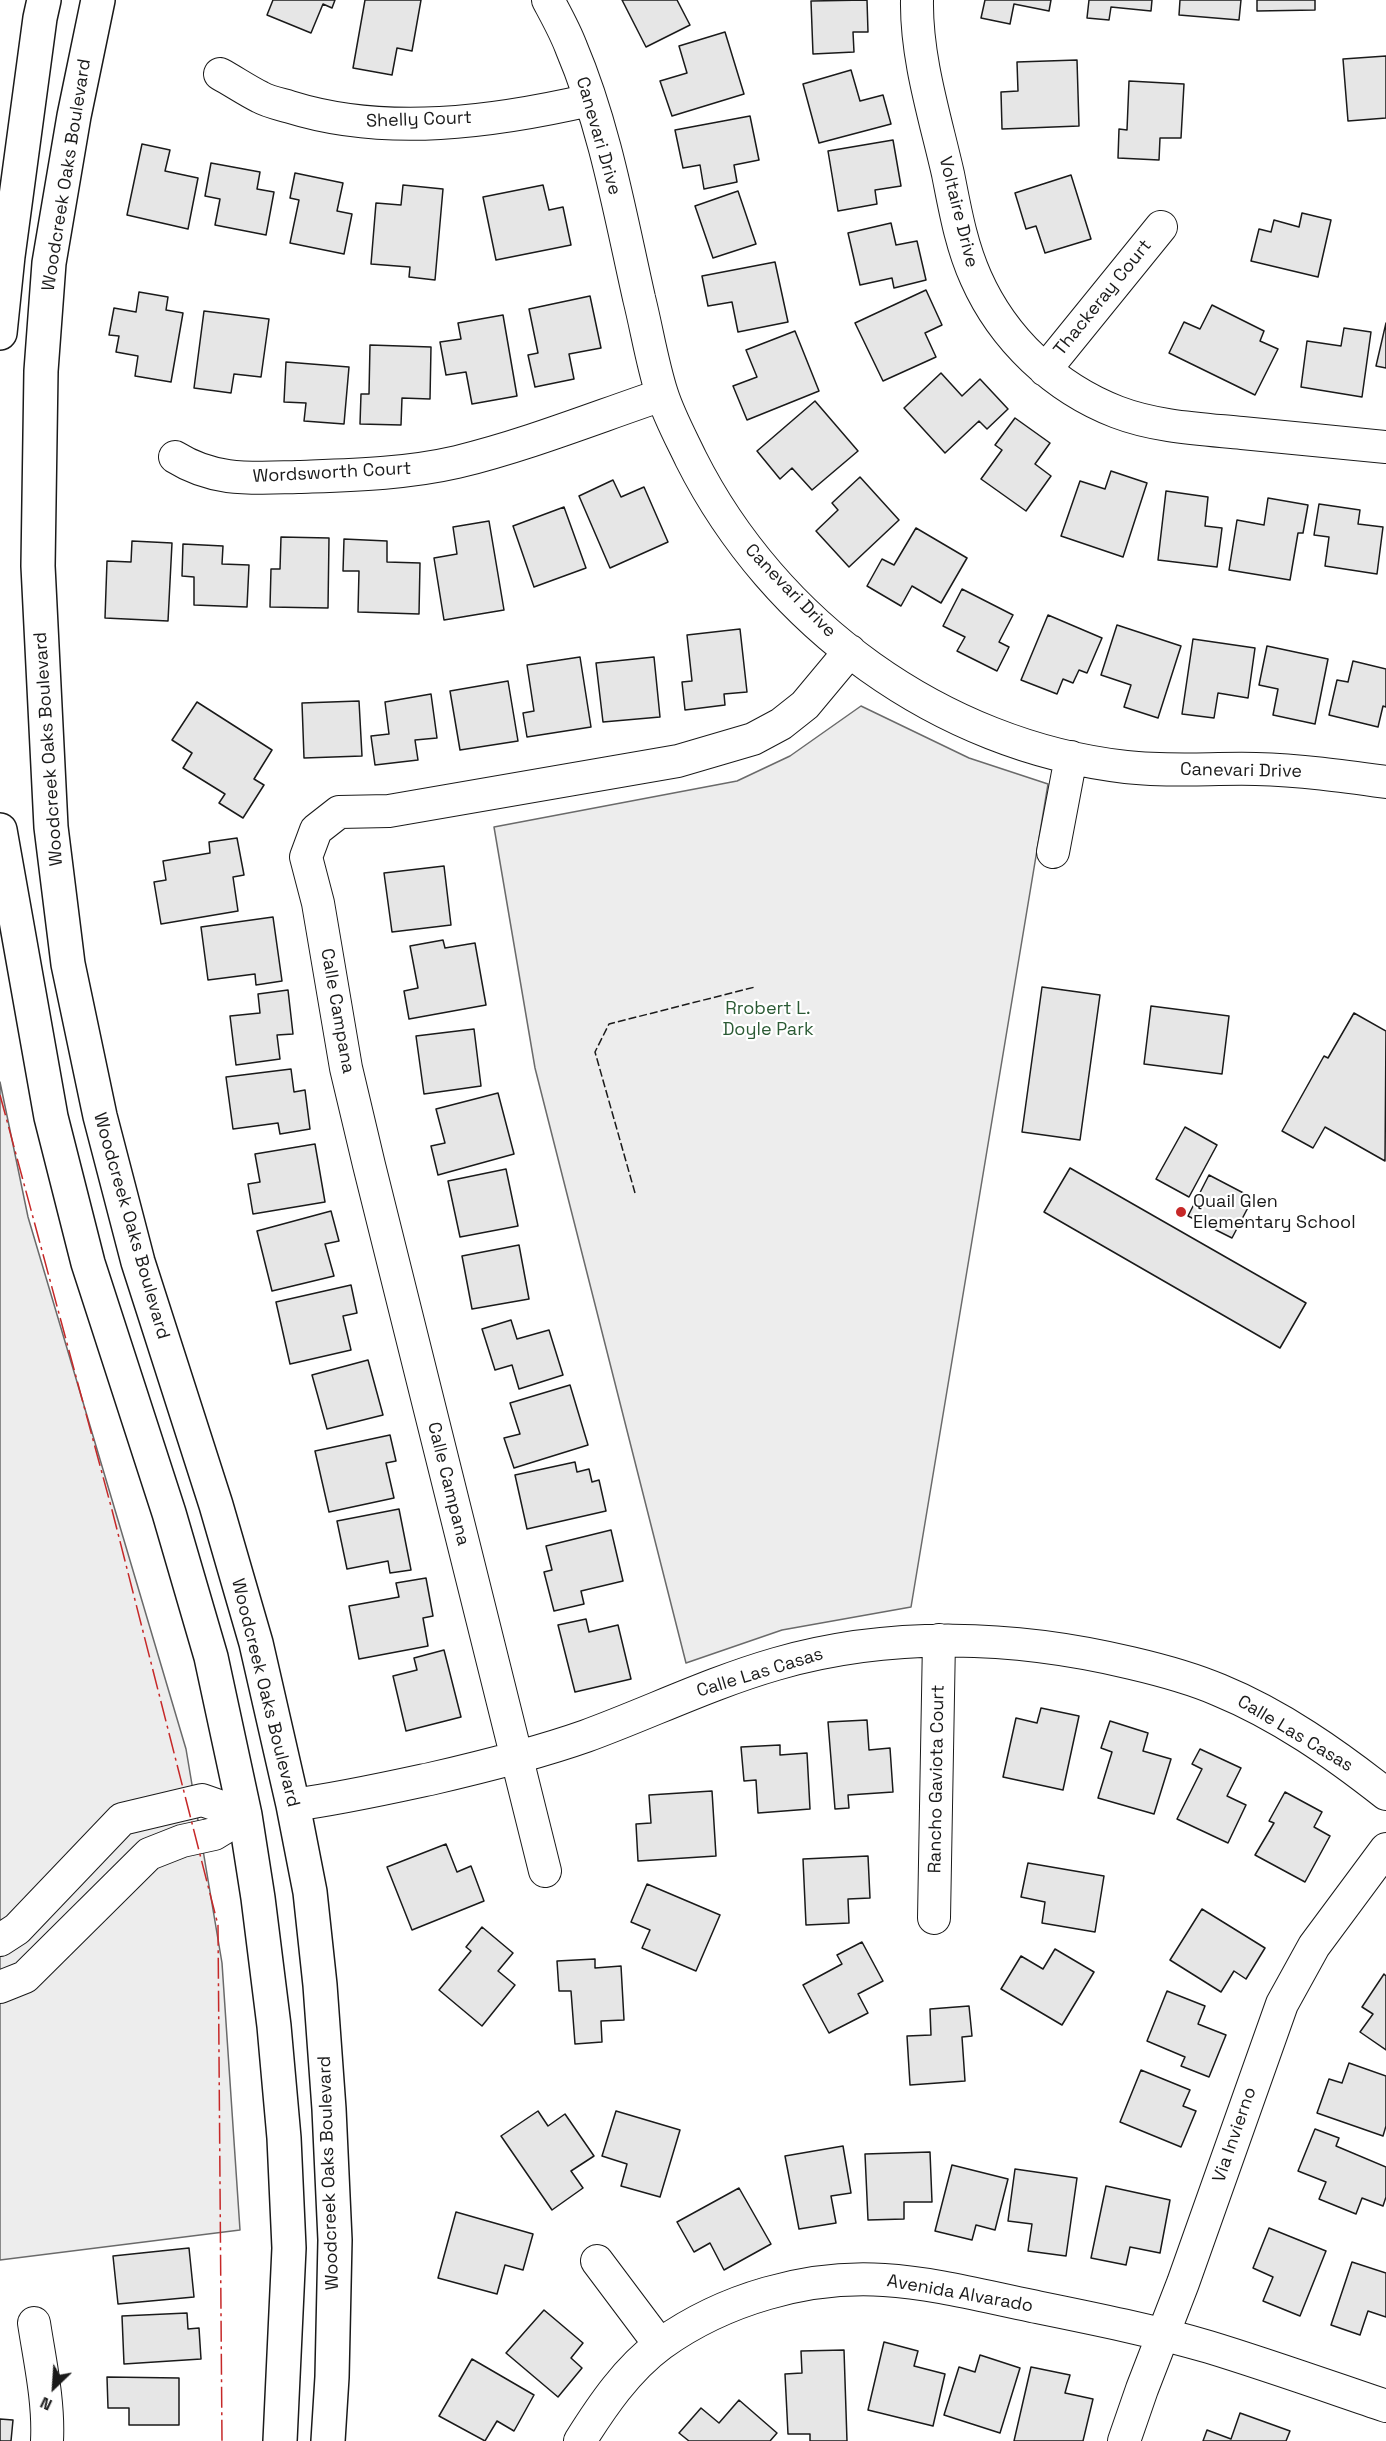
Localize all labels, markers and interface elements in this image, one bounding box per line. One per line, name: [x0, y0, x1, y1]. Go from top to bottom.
street label: Woodcreek Oaks Boulevard: [38, 57, 96, 293]
street label: Canevari Drive: [571, 74, 625, 198]
street label: Shelly Court: [366, 107, 472, 133]
street label: Voltaire Drive: [934, 154, 982, 270]
street label: Thackeray Court: [1049, 235, 1157, 361]
street label: Wordsworth Court: [252, 458, 412, 488]
street label: Canevari Drive: [740, 540, 840, 642]
street label: Woodcreek Oaks Boulevard: [30, 631, 68, 867]
street label: Canevari Drive: [1180, 759, 1302, 783]
street label: Calle Campana: [315, 947, 359, 1075]
park label: Rrobert L. Doyle Park: [722, 998, 814, 1040]
street label: Woodcreek Oaks Boulevard: [88, 1110, 174, 1342]
place label: Quail Glen Elementary School: [1193, 1191, 1356, 1234]
marker: Quail Glen Elementary School: [1174, 1205, 1188, 1219]
street label: Calle Campana: [422, 1420, 474, 1548]
street label: Woodcreek Oaks Boulevard: [226, 1577, 304, 1809]
street label: Calle Las Casas: [694, 1643, 826, 1703]
street label: Rancho Gaviota Court: [925, 1684, 949, 1874]
street label: Calle Las Casas: [1233, 1691, 1357, 1777]
street label: Woodcreek Oaks Boulevard: [314, 2055, 344, 2291]
street label: Via Invierno: [1209, 2084, 1261, 2186]
street label: Avenida Alvarado: [885, 2271, 1035, 2317]
north arrow: [24, 2357, 84, 2417]
text: N: [37, 2392, 55, 2416]

